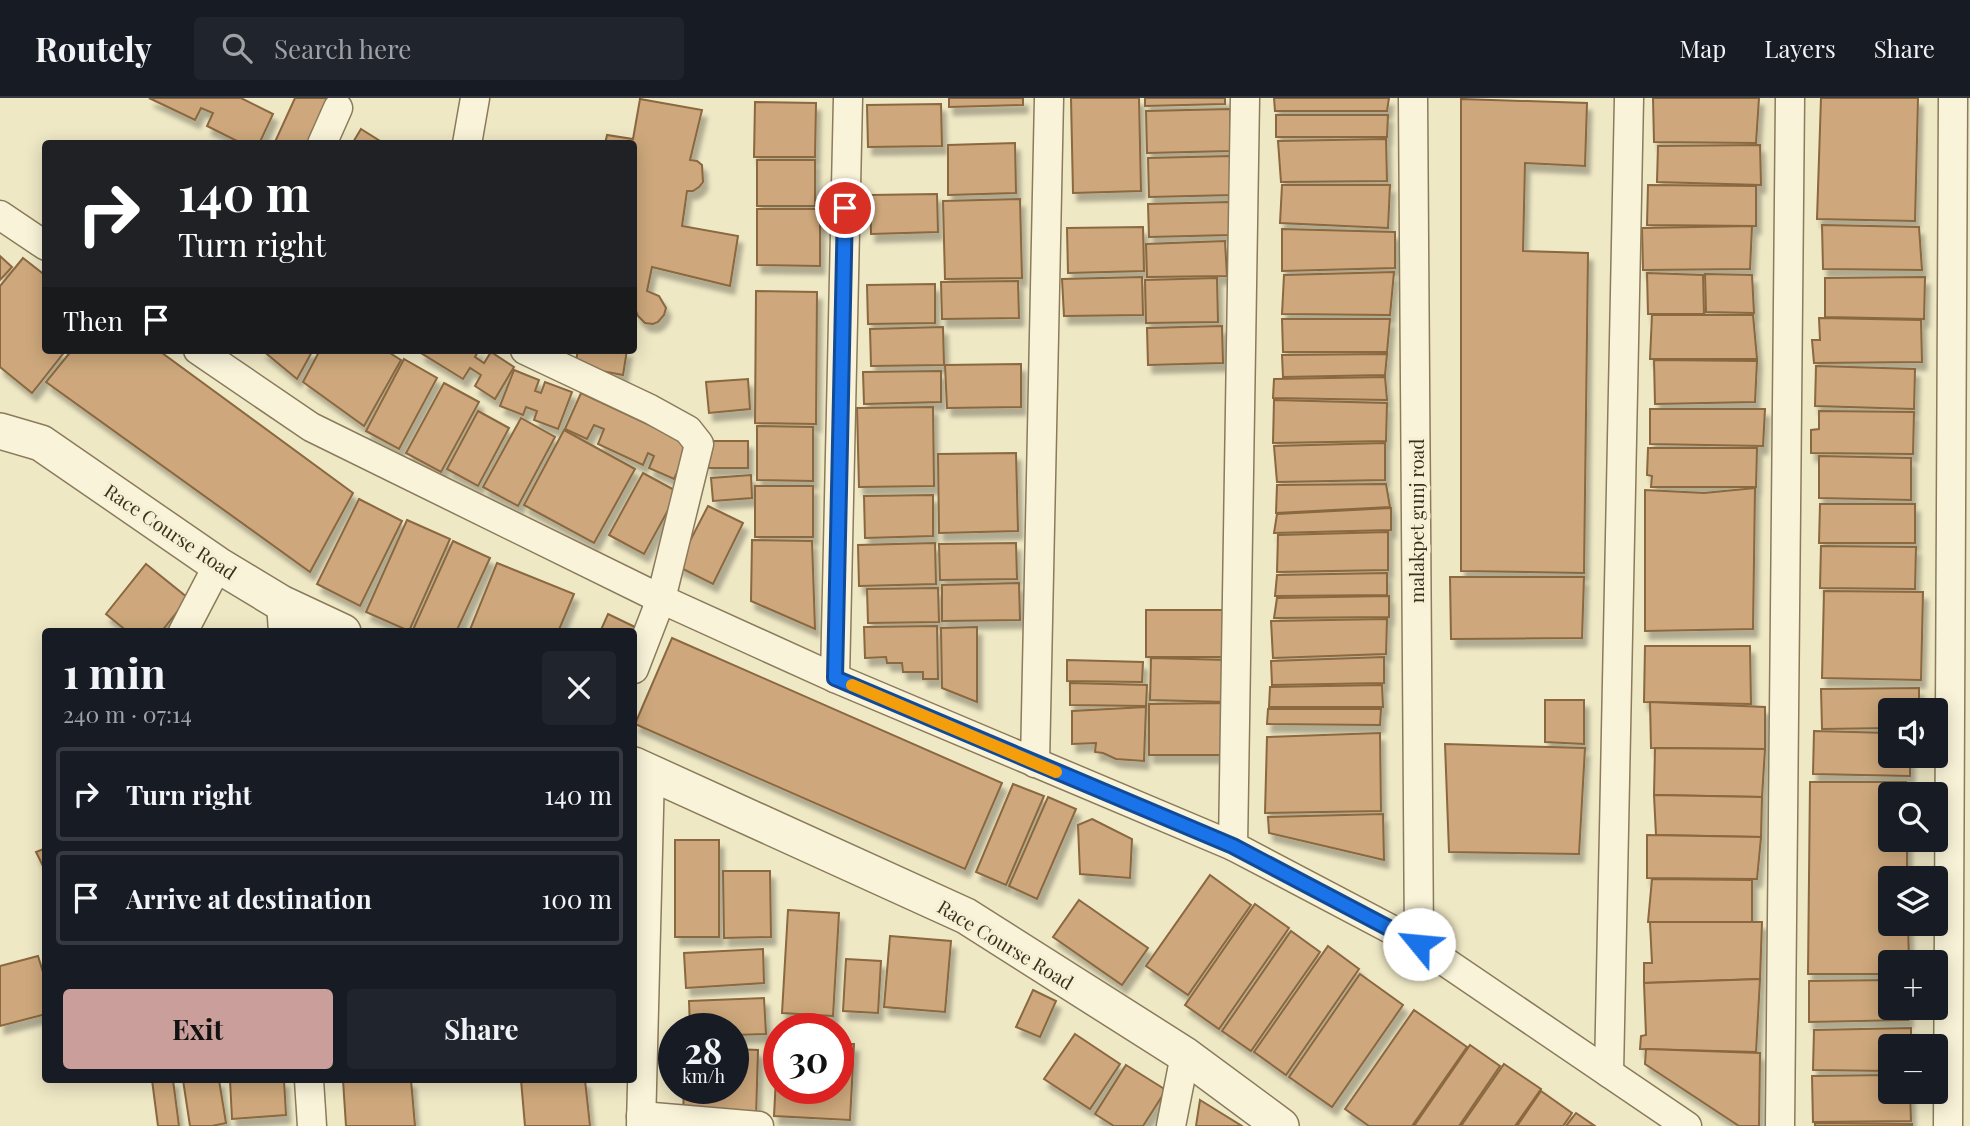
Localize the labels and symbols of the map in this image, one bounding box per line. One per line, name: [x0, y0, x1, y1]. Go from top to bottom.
pin: [815, 178, 875, 238]
street label: malakpet gunj road: [1403, 439, 1429, 603]
street label: Race Course Road: [100, 477, 242, 585]
street label: Race Course Road: [933, 893, 1079, 995]
position arrow: [1382, 907, 1456, 981]
speed limit sign: 30: [763, 1013, 854, 1104]

